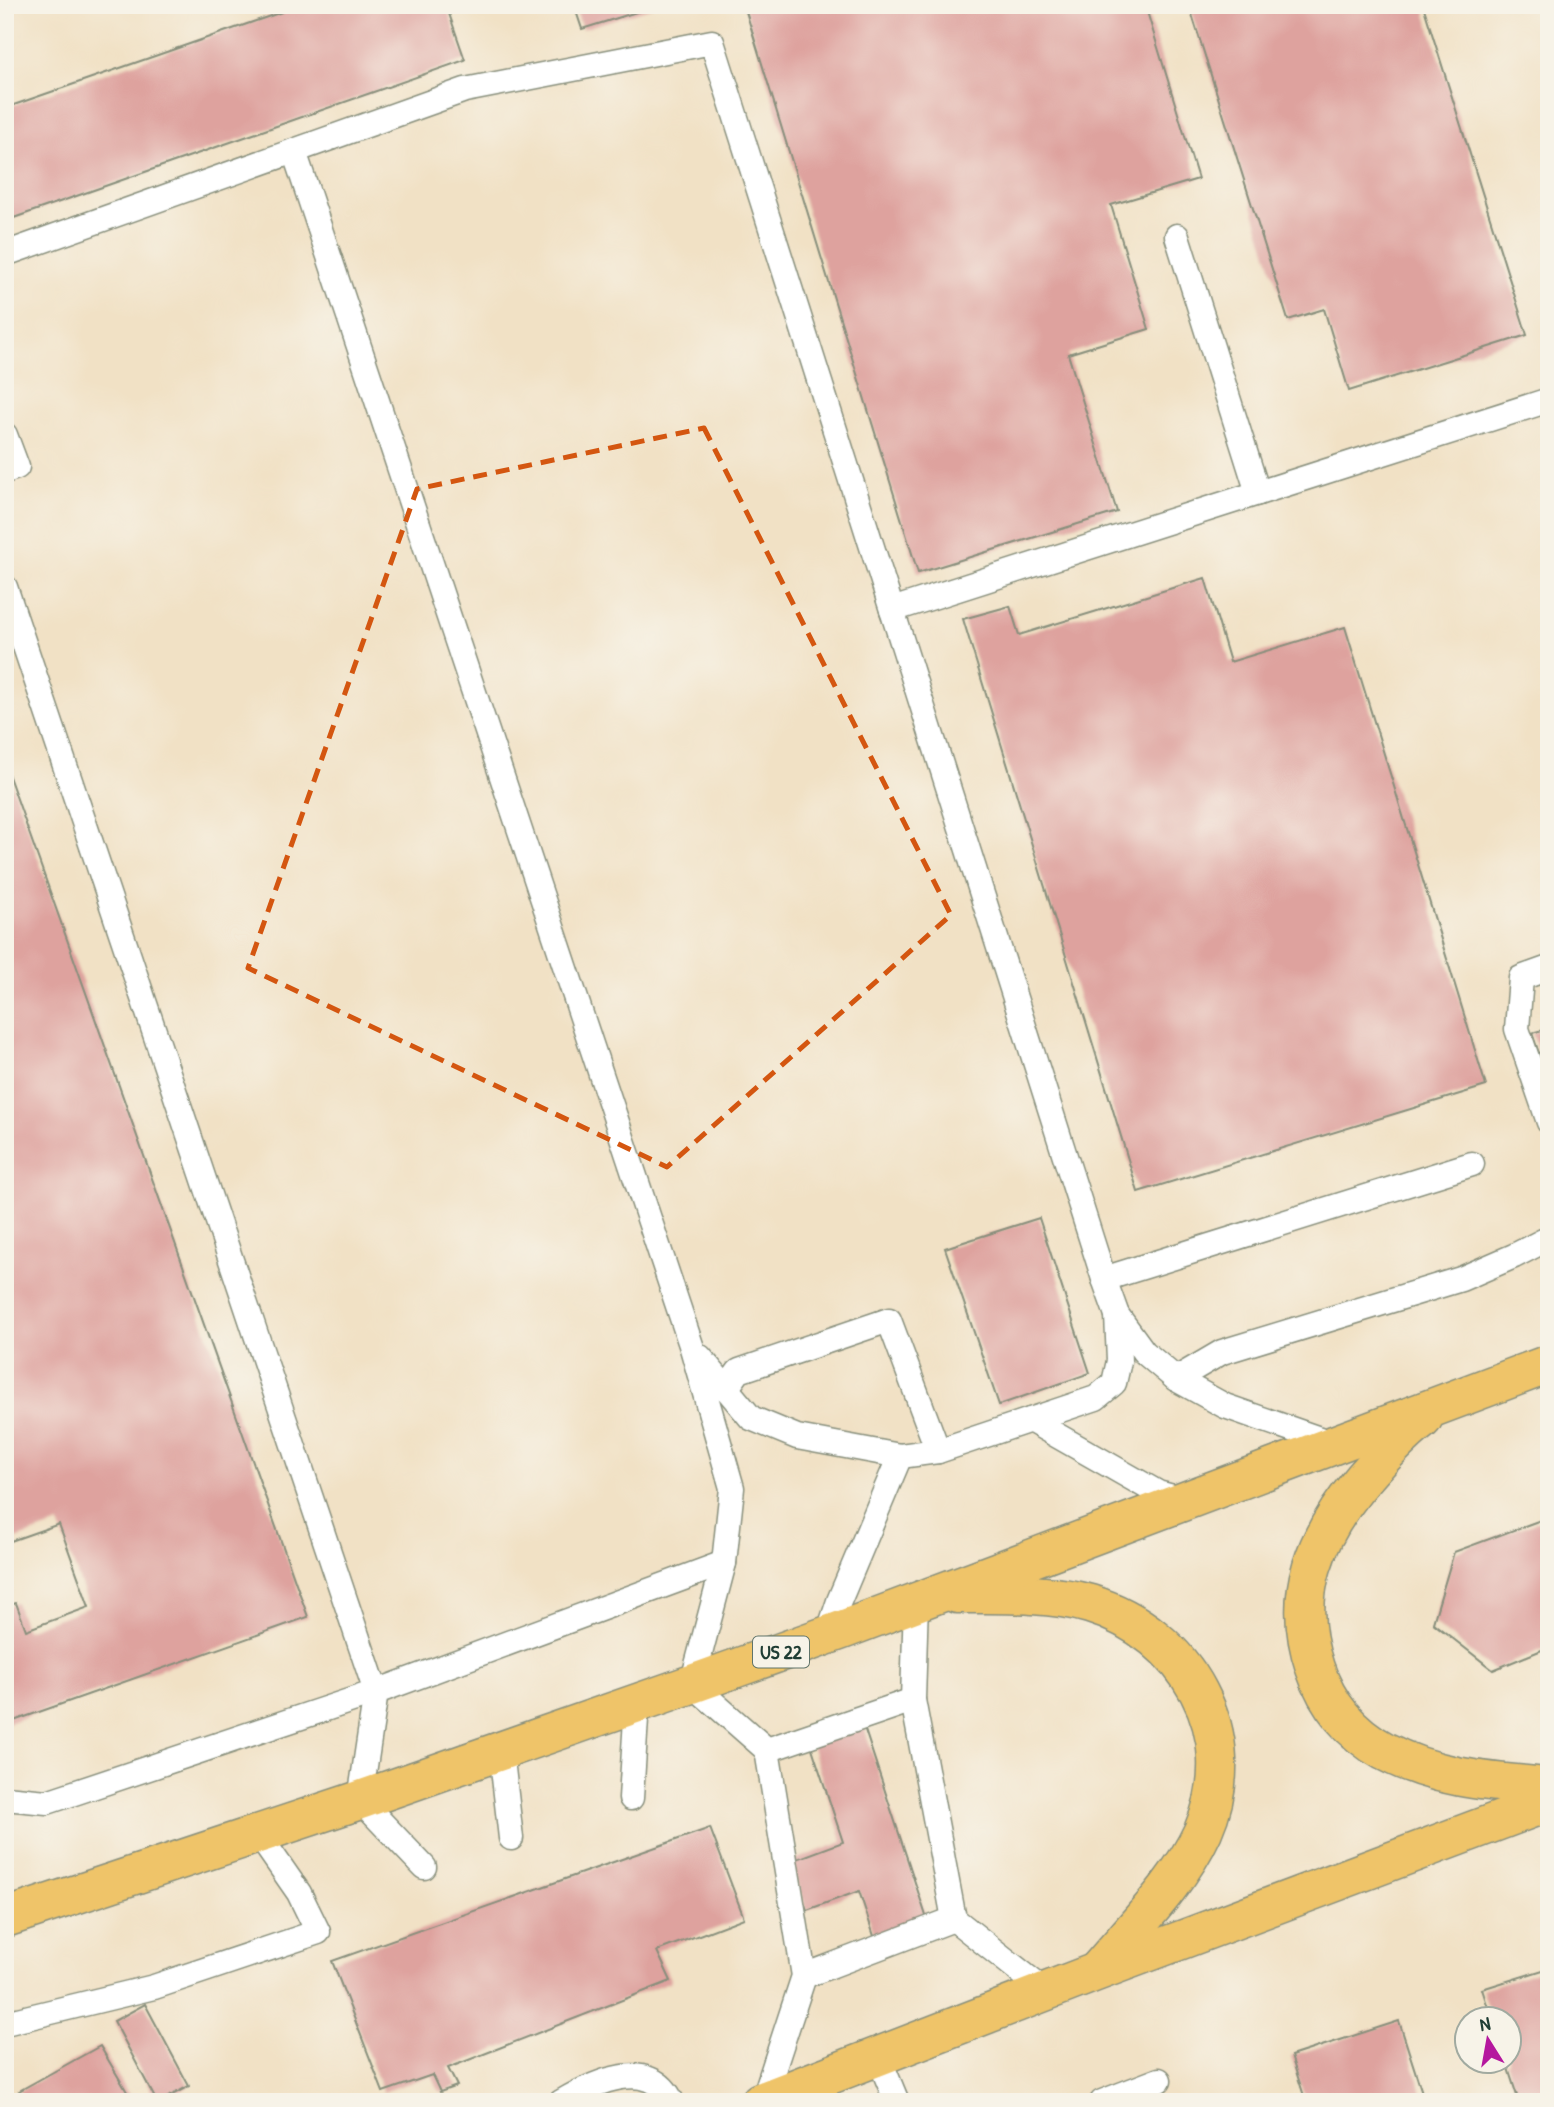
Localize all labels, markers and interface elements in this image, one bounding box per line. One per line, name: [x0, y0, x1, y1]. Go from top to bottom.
road number: US 22: [753, 1636, 809, 1668]
north arrow: [1452, 2006, 1522, 2076]
text: N: [1477, 2010, 1492, 2037]

